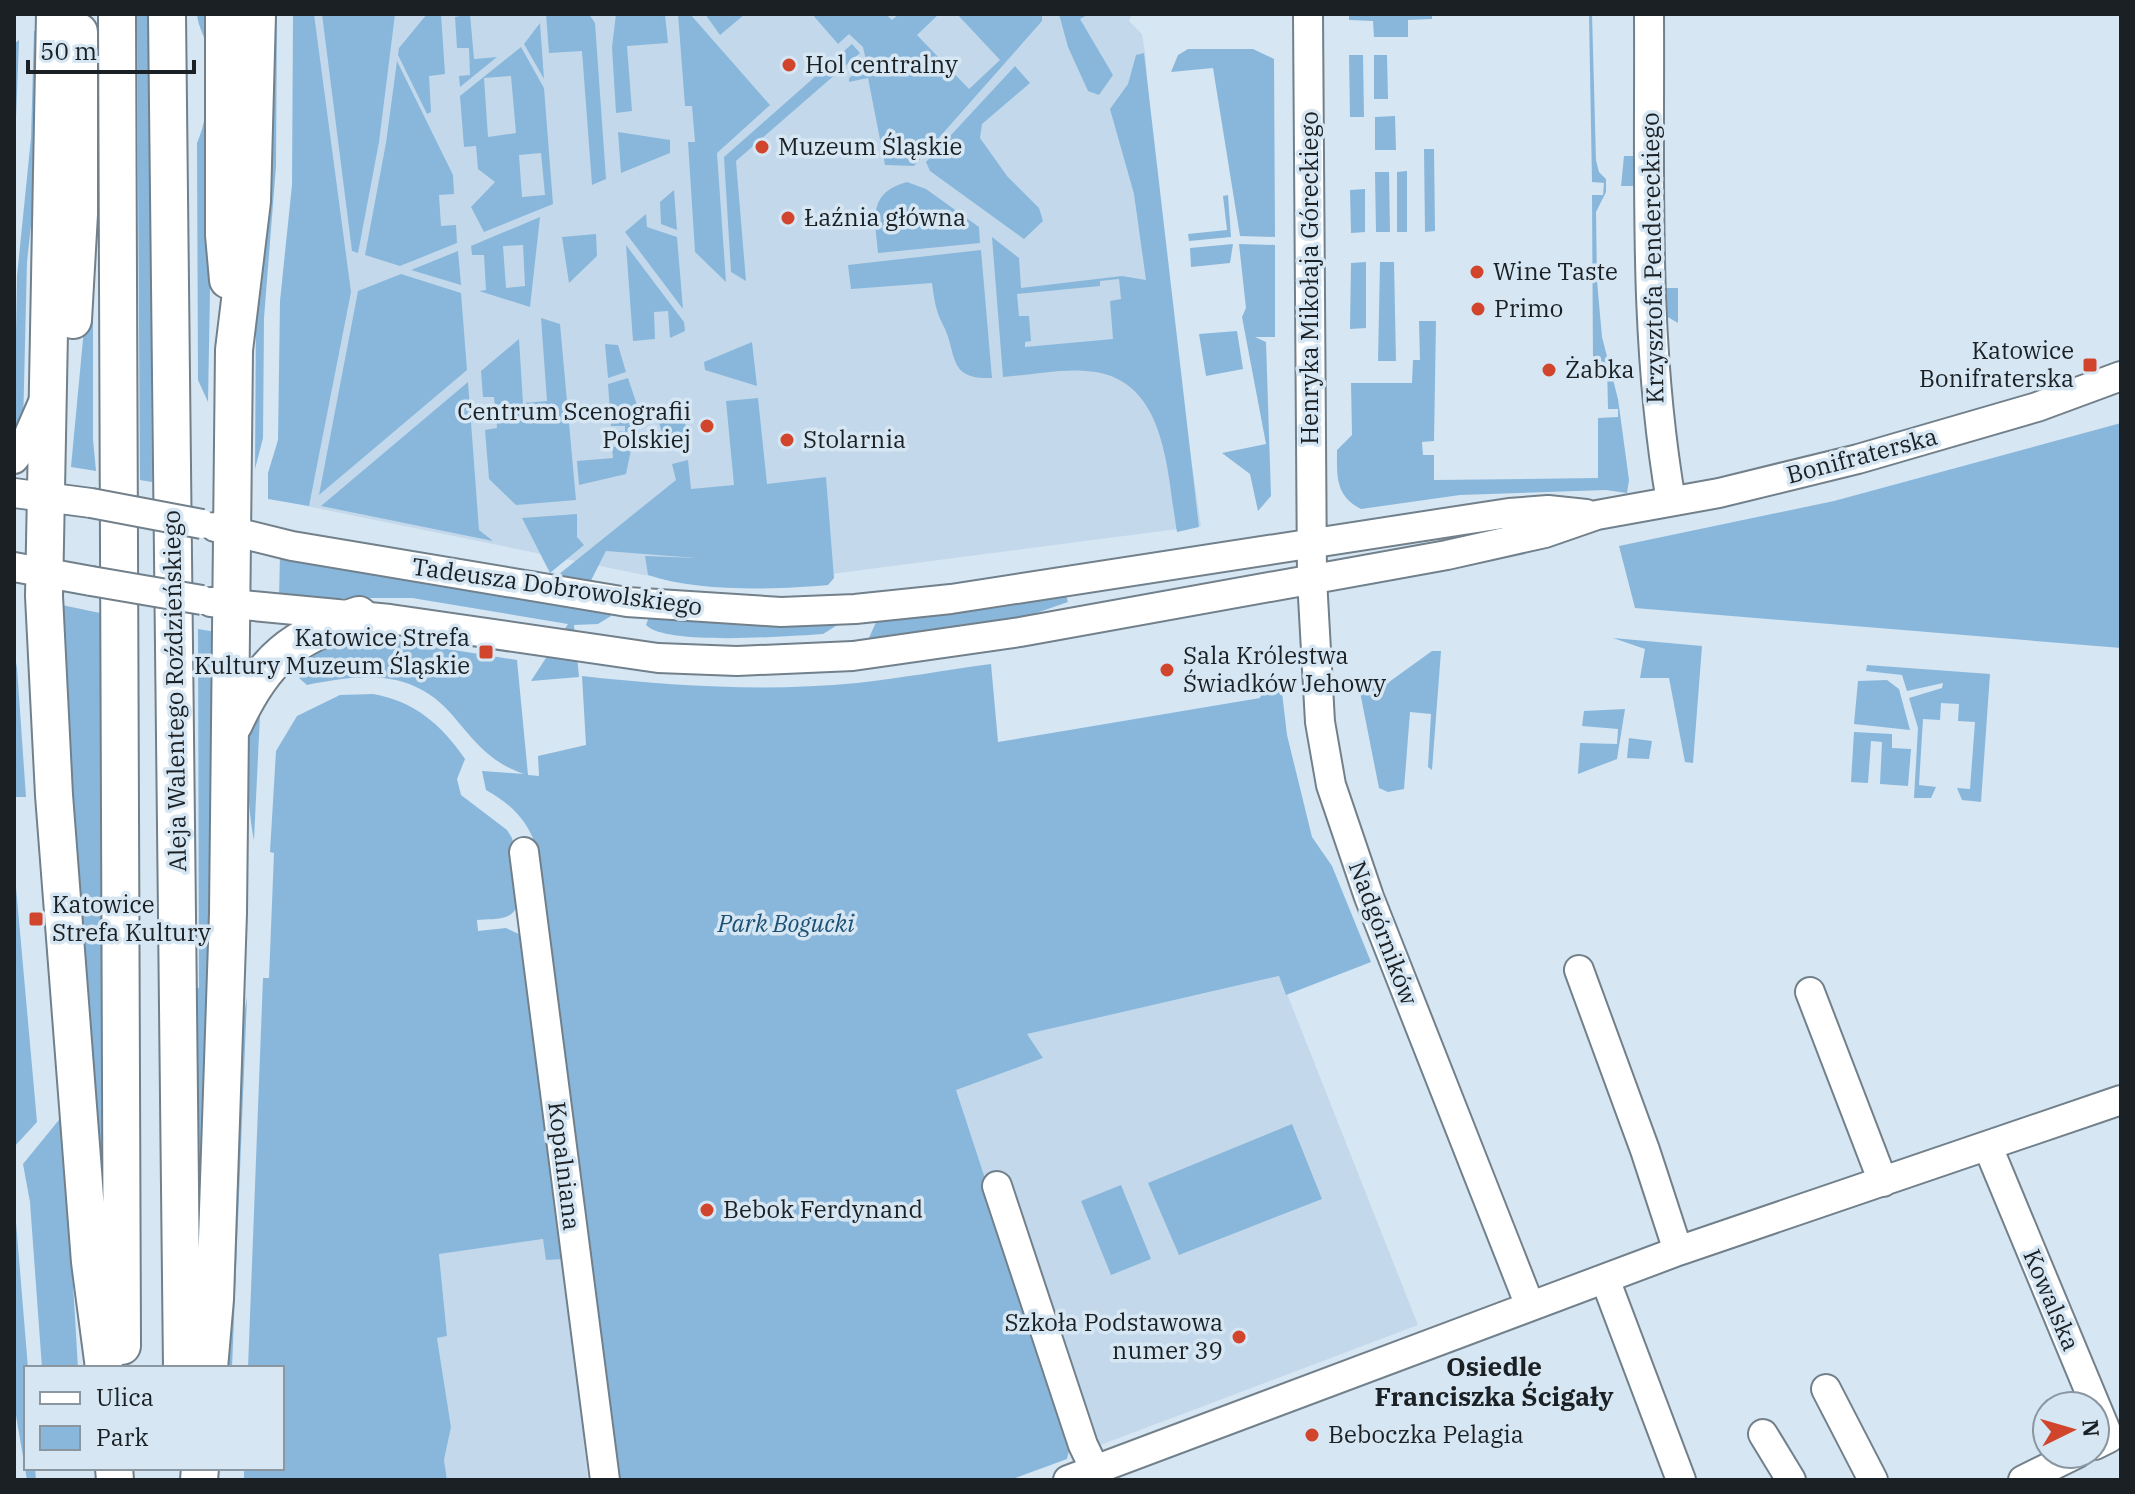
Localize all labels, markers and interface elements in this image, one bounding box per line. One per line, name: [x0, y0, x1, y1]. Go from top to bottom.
scale bar: [28, 24, 194, 74]
text: 50 m: [40, 35, 97, 67]
place label: Hol centralny: [805, 48, 958, 80]
marker: Hol centralny: [780, 56, 798, 74]
street label: Henryka Mikołaja Góreckiego: [1293, 111, 1325, 445]
street label: Krzysztofa Pendereckiego: [1633, 112, 1671, 404]
place label: Muzeum Śląskie: [778, 130, 962, 162]
marker: Muzeum Śląskie: [753, 138, 771, 156]
place label: Łaźnia główna: [804, 201, 966, 233]
marker: Łaźnia główna: [779, 209, 797, 227]
place label: Wine Taste: [1493, 255, 1618, 287]
marker: Wine Taste: [1468, 263, 1486, 281]
place label: Primo: [1494, 292, 1563, 324]
marker: Primo: [1469, 300, 1487, 318]
place label: Katowice Bonifraterska: [1919, 334, 2074, 394]
place label: Żabka: [1565, 353, 1635, 385]
marker: Katowice Bonifraterska: [2081, 356, 2099, 374]
marker: Żabka: [1540, 361, 1558, 379]
place label: Centrum Scenografii Polskiej: [457, 395, 691, 455]
marker: Centrum Scenografii Polskiej: [698, 417, 716, 435]
street label: Bonifraterska: [1783, 420, 1941, 491]
place label: Stolarnia: [803, 423, 906, 455]
marker: Stolarnia: [778, 431, 796, 449]
street label: Aleja Walentego Roździeńskiego: [155, 510, 193, 872]
street label: Tadeusza Dobrowolskiego: [410, 550, 704, 622]
place label: Katowice Strefa Kultury Muzeum Śląskie: [194, 621, 470, 681]
place label: Sala Królestwa Świadków Jehowy: [1183, 639, 1386, 699]
marker: Katowice Strefa Kultury Muzeum Śląskie: [477, 643, 495, 661]
marker: Sala Królestwa Świadków Jehowy: [1158, 661, 1176, 679]
street label: Nadgórników: [1342, 856, 1426, 1010]
place label: Katowice Strefa Kultury: [52, 888, 211, 948]
park label: Park Bogucki: [717, 907, 855, 939]
marker: Katowice Strefa Kultury: [27, 910, 45, 928]
street label: Kopalniana: [541, 1100, 589, 1232]
place label: Bebok Ferdynand: [723, 1193, 923, 1225]
marker: Bebok Ferdynand: [698, 1201, 716, 1219]
street label: Kowalska: [2016, 1244, 2088, 1355]
place label: Szkoła Podstawowa numer 39: [1004, 1306, 1223, 1366]
marker: Szkoła Podstawowa numer 39: [1230, 1328, 1248, 1346]
district label: Osiedle Franciszka Ścigały: [1374, 1349, 1614, 1413]
legend: [24, 1366, 284, 1470]
text: Ulica: [96, 1381, 154, 1413]
north arrow: [2031, 1390, 2111, 1470]
place label: Beboczka Pelagia: [1328, 1418, 1524, 1450]
text: N: [2076, 1418, 2107, 1438]
text: Park: [96, 1421, 148, 1453]
marker: Beboczka Pelagia: [1303, 1426, 1321, 1444]

